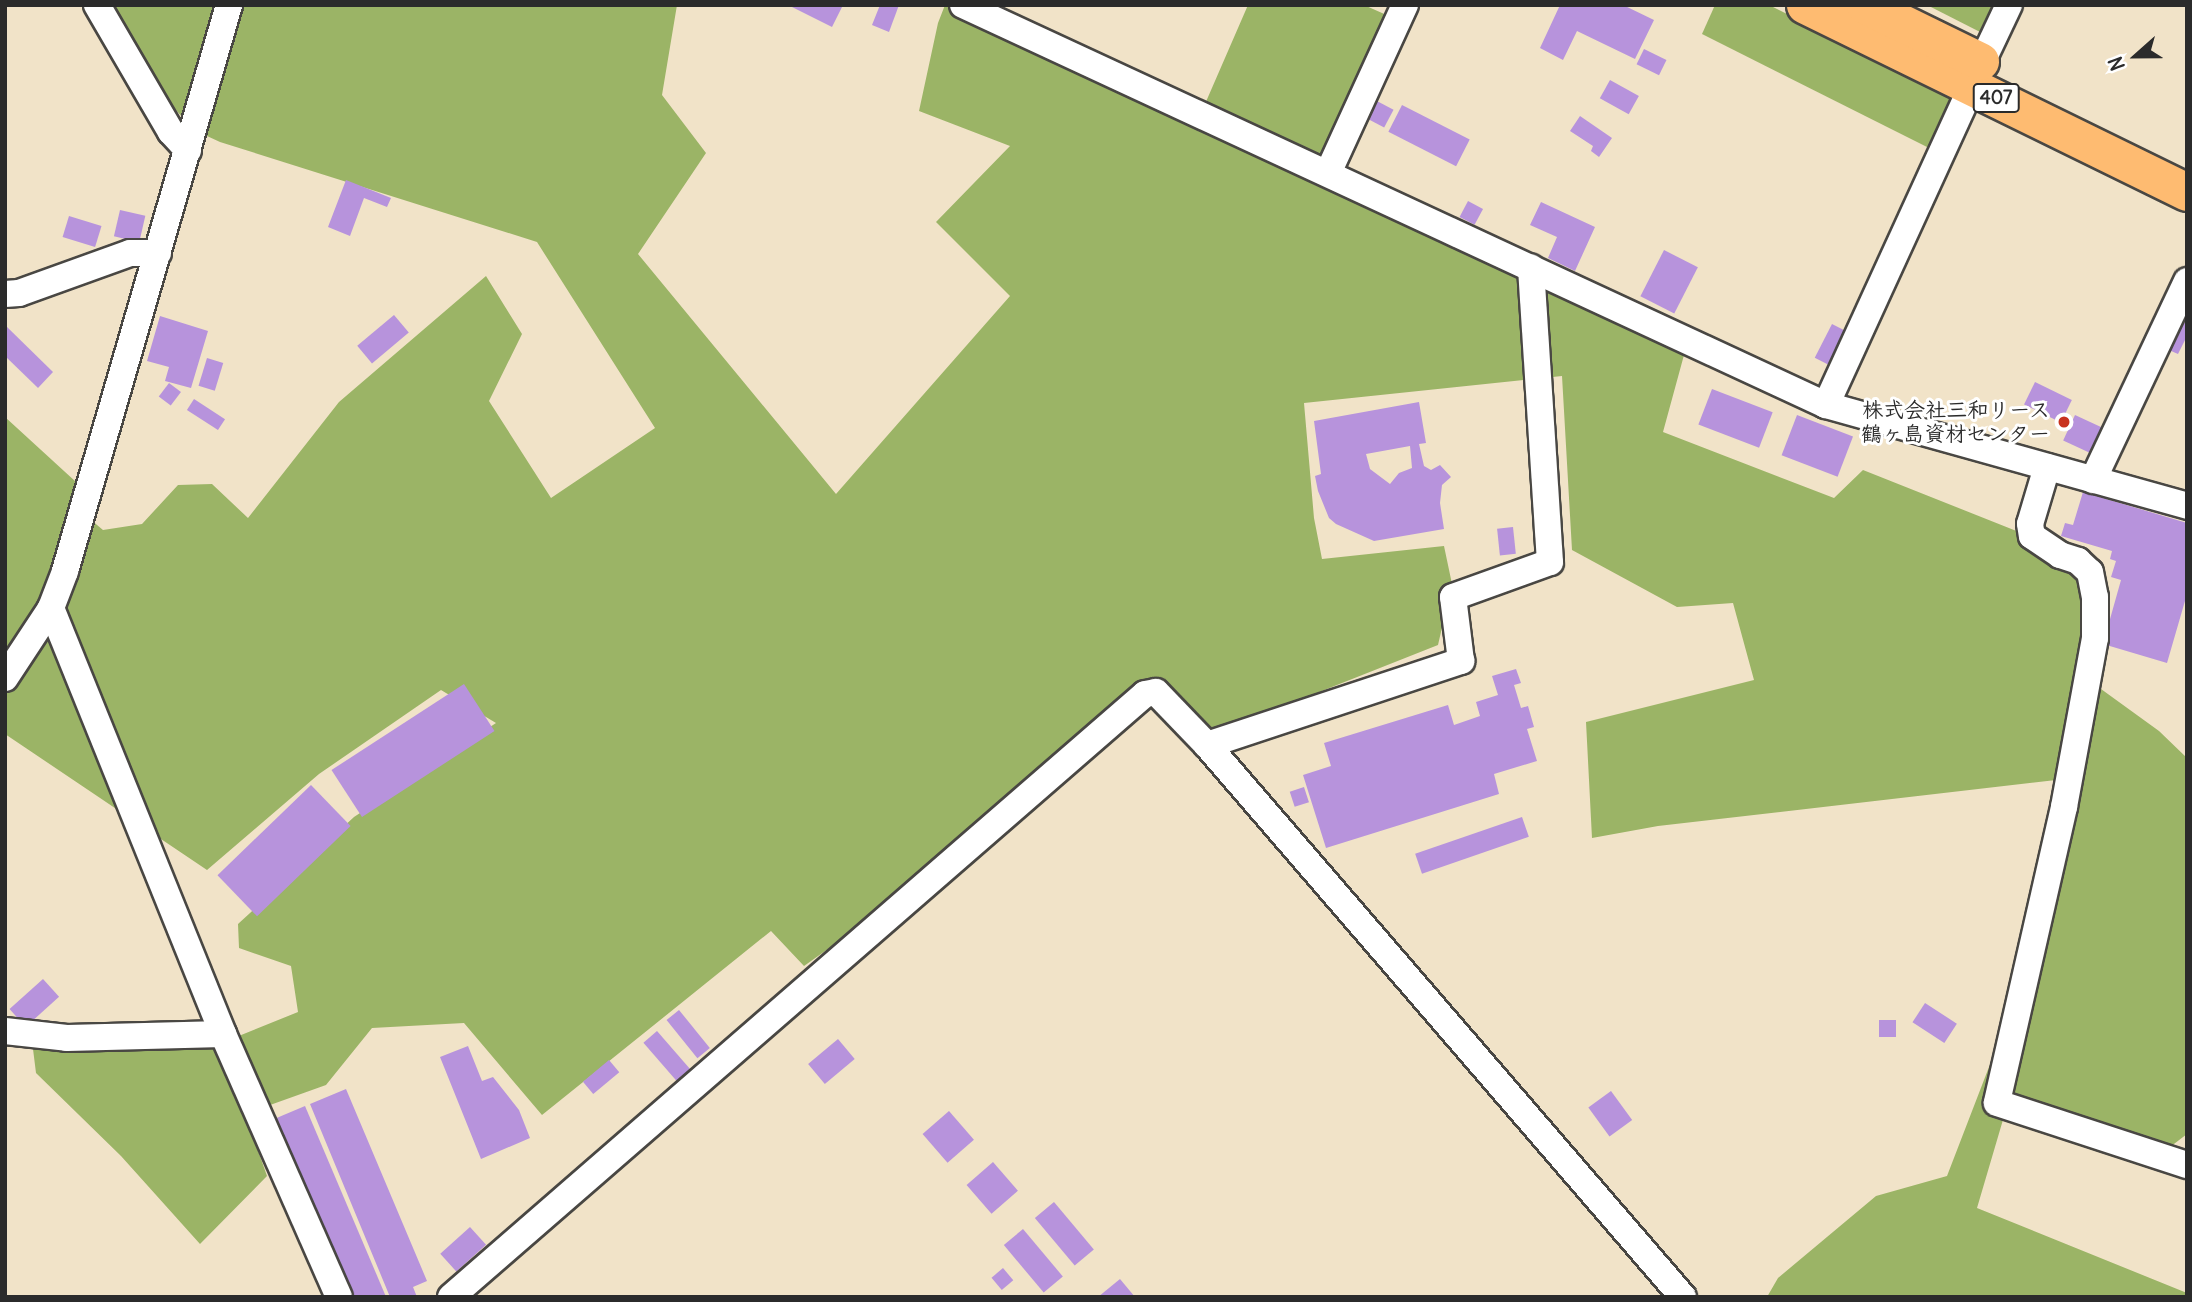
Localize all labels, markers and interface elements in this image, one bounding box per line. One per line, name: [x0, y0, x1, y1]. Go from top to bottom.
north arrow: [2101, 21, 2171, 91]
text: N: [2103, 53, 2130, 74]
road number: 407: [1972, 82, 2021, 114]
place label: 株式会社三和リース 鶴ヶ島資材センター: [1861, 397, 2050, 447]
marker: 株式会社三和リース 鶴ヶ島資材センター: [2056, 414, 2072, 430]

